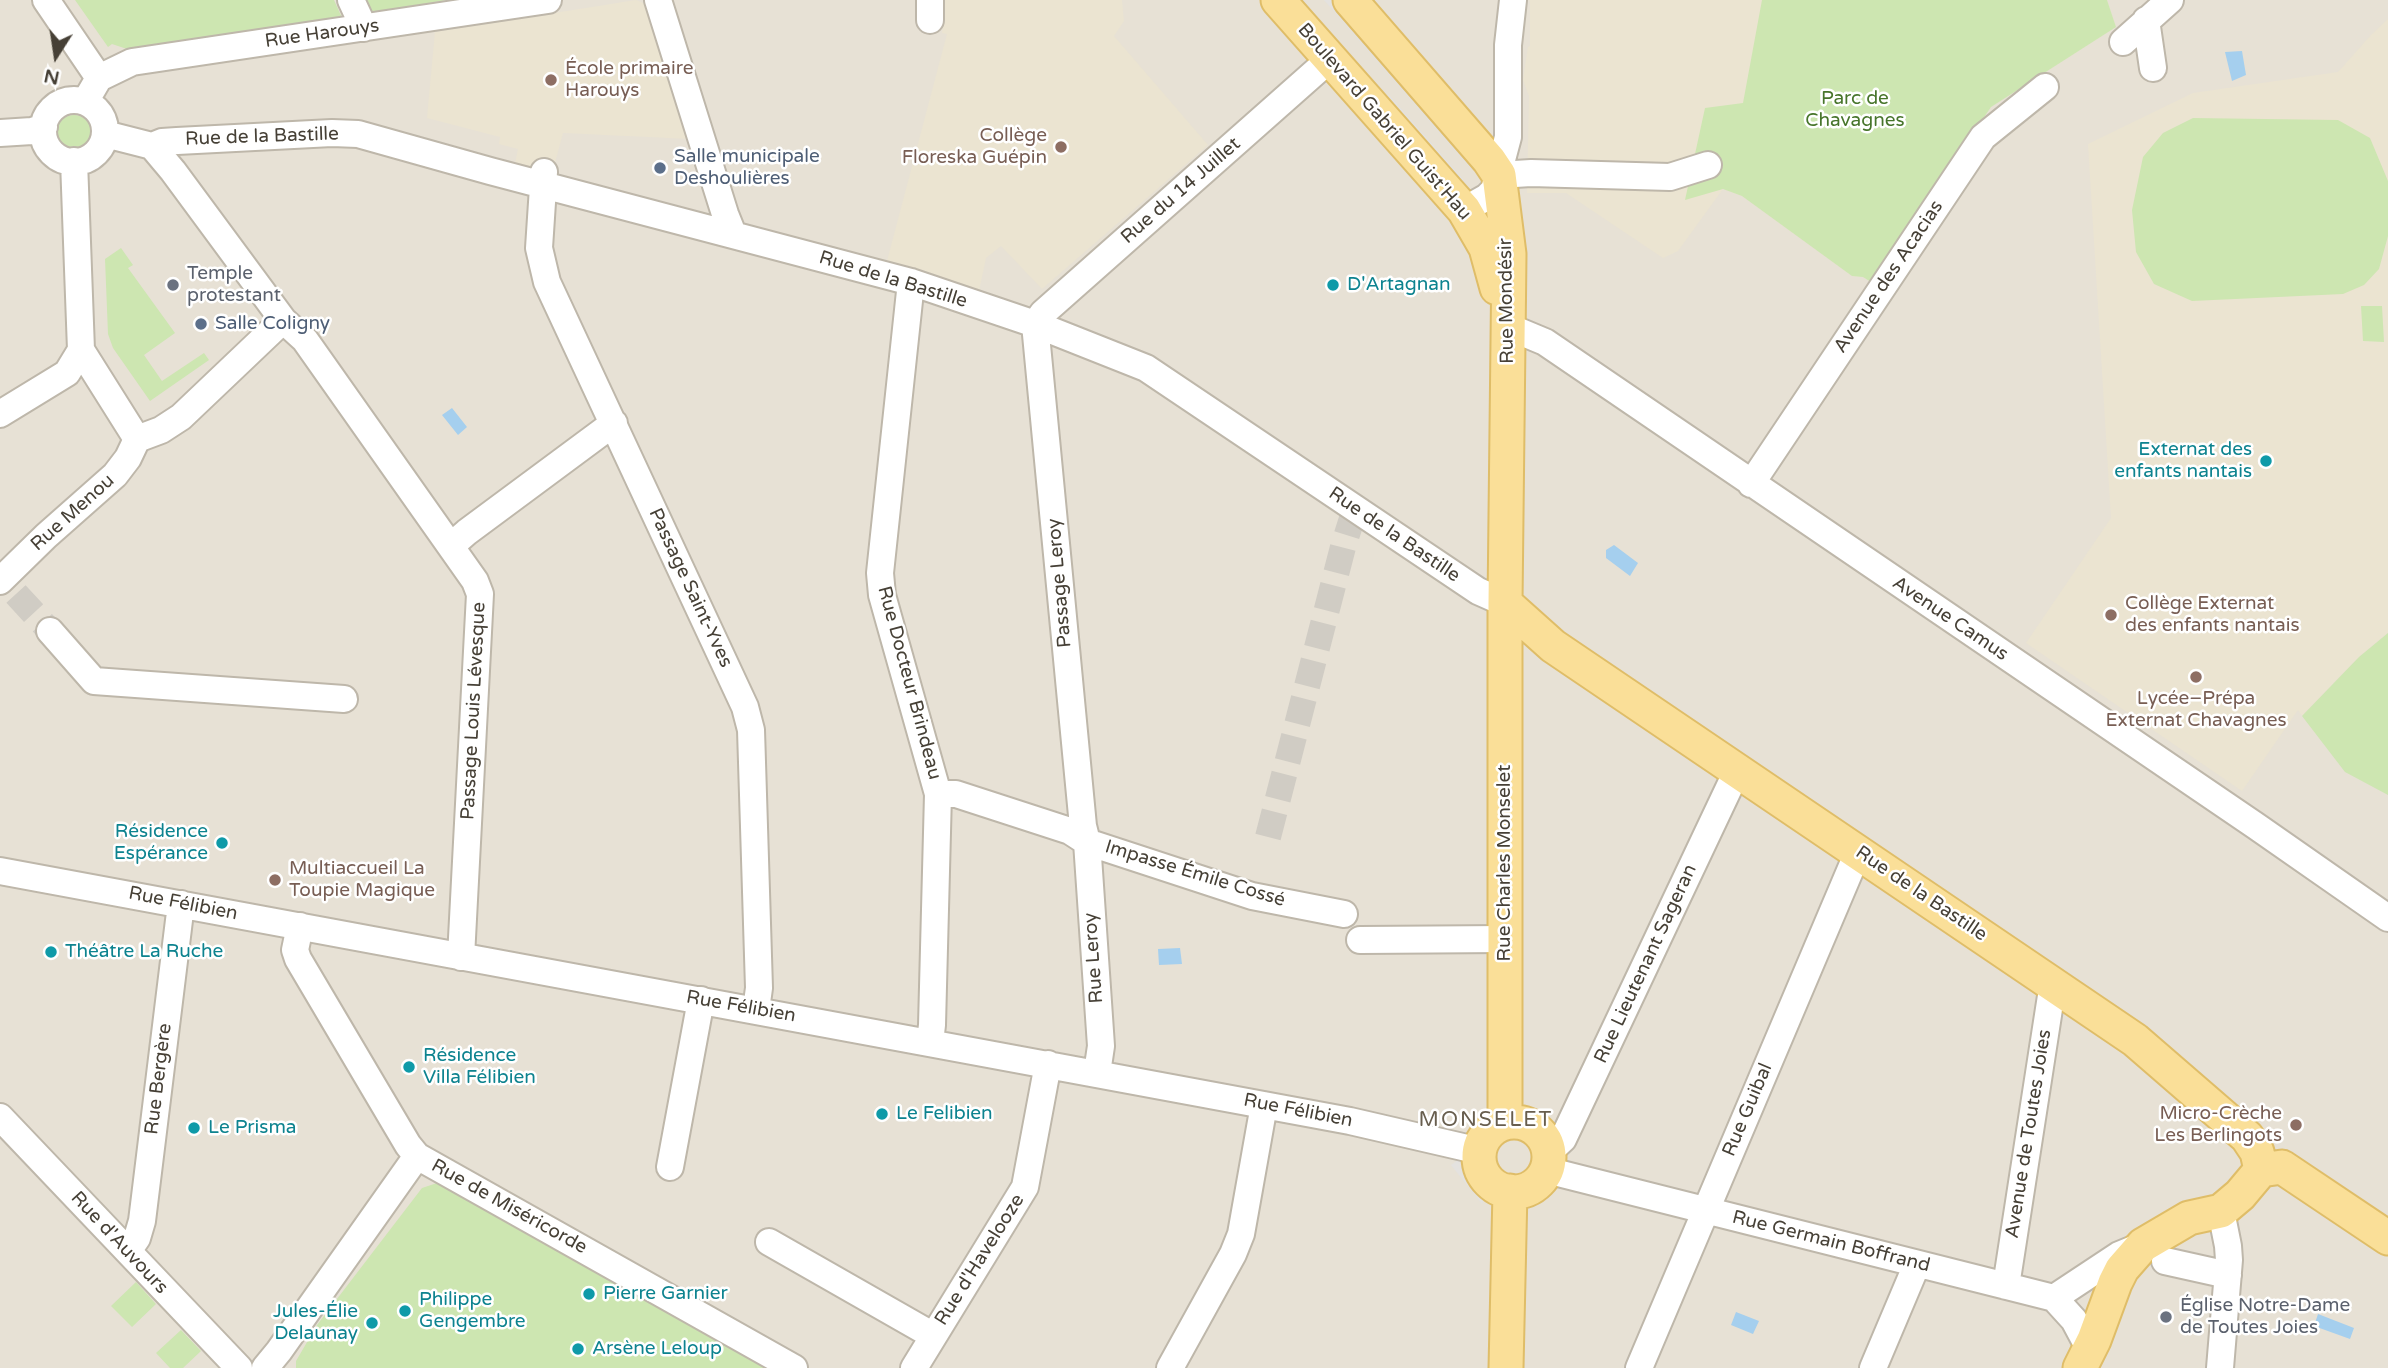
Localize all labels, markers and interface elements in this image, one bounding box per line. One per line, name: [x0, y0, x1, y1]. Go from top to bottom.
street label: Rue Harouys: [263, 15, 381, 53]
street label: Boulevard Gabriel Guist'Hau: [1292, 19, 1476, 225]
north arrow: [21, 21, 91, 91]
place label: École primaire Harouys: [565, 58, 693, 102]
text: N: [42, 64, 61, 89]
marker: École primaire Harouys: [543, 72, 559, 88]
park label: Parc de Chavagnes: [1805, 88, 1905, 132]
street label: Rue de la Bastille: [185, 123, 339, 151]
place label: Collège Floreska Guépin: [902, 125, 1047, 169]
street label: Rue du 14 Juillet: [1117, 133, 1245, 249]
marker: Collège Floreska Guépin: [1053, 139, 1069, 155]
place label: Salle municipale Deshoulières: [674, 146, 820, 190]
marker: Salle municipale Deshoulières: [652, 160, 668, 176]
street label: Avenue des Acacias: [1829, 196, 1949, 358]
street label: Rue Mondésir: [1495, 238, 1519, 364]
street label: Rue de la Bastille: [816, 247, 970, 313]
place label: Temple protestant: [187, 263, 281, 307]
place label: D'Artagnan: [1347, 274, 1451, 296]
marker: Temple protestant: [165, 277, 181, 293]
marker: D'Artagnan: [1325, 277, 1341, 293]
place label: Salle Coligny: [215, 313, 330, 335]
marker: Salle Coligny: [193, 316, 209, 332]
place label: Externat des enfants nantais: [2114, 439, 2252, 483]
marker: Externat des enfants nantais: [2258, 453, 2274, 469]
street label: Rue Menou: [27, 470, 119, 556]
street label: Rue de la Bastille: [1324, 483, 1464, 587]
street label: Passage Saint-Yves: [643, 505, 737, 671]
street label: Passage Leroy: [1043, 517, 1077, 649]
street label: Avenue Camus: [1888, 572, 2012, 666]
street label: Rue Docteur Brindeau: [872, 584, 946, 782]
place label: Collège Externat des enfants nantais: [2125, 593, 2300, 637]
street label: Passage Louis Lévesque: [457, 601, 491, 821]
marker: Collège Externat des enfants nantais: [2103, 607, 2119, 623]
marker: Lycée–Prépa Externat Chavagnes: [2188, 669, 2204, 685]
place label: Lycée–Prépa Externat Chavagnes: [2105, 688, 2287, 732]
street label: Rue Charles Monselet: [1494, 765, 1516, 961]
place label: Résidence Espérance: [114, 821, 208, 865]
marker: Résidence Espérance: [214, 835, 230, 851]
street label: Impasse Émile Cossé: [1102, 836, 1288, 912]
street label: Rue de la Bastille: [1851, 842, 1991, 946]
place label: Multiaccueil La Toupie Magique: [289, 858, 435, 902]
street label: Rue Lieutenant Sageran: [1590, 861, 1702, 1067]
marker: Multiaccueil La Toupie Magique: [267, 872, 283, 888]
street label: Rue Félibien: [126, 882, 240, 926]
street label: Rue Leroy: [1079, 912, 1109, 1004]
place label: Théâtre La Ruche: [65, 941, 223, 963]
marker: Théâtre La Ruche: [43, 944, 59, 960]
street label: Rue Félibien: [684, 986, 798, 1028]
street label: Rue Bergère: [141, 1022, 177, 1136]
street label: Avenue de Toutes Joies: [2001, 1028, 2057, 1240]
place label: Résidence Villa Félibien: [423, 1045, 536, 1089]
marker: Résidence Villa Félibien: [401, 1059, 417, 1075]
street label: Rue Guibal: [1718, 1060, 1778, 1160]
street label: Rue Félibien: [1241, 1089, 1355, 1133]
place label: Le Felibien: [896, 1103, 993, 1125]
place label: Micro-Crèche Les Berlingots: [2154, 1103, 2282, 1147]
marker: Le Felibien: [874, 1106, 890, 1122]
district label: MONSELET: [1420, 1107, 1552, 1133]
place label: Le Prisma: [208, 1117, 297, 1139]
marker: Micro-Crèche Les Berlingots: [2288, 1117, 2304, 1133]
marker: Le Prisma: [186, 1120, 202, 1136]
street label: Rue de Miséricorde: [427, 1155, 591, 1259]
street label: Rue d'Auvours: [66, 1187, 172, 1299]
street label: Rue d'Havelooze: [930, 1190, 1030, 1330]
street label: Rue Germain Boffrand: [1730, 1206, 1932, 1278]
place label: Pierre Garnier: [603, 1283, 728, 1305]
marker: Pierre Garnier: [581, 1286, 597, 1302]
place label: Philippe Gengembre: [419, 1289, 526, 1333]
place label: Église Notre-Dame de Toutes Joies: [2180, 1295, 2350, 1339]
place label: Jules-Élie Delaunay: [273, 1301, 358, 1345]
marker: Philippe Gengembre: [397, 1303, 413, 1319]
marker: Église Notre-Dame de Toutes Joies: [2158, 1309, 2174, 1325]
marker: Jules-Élie Delaunay: [364, 1315, 380, 1331]
place label: Arsène Leloup: [592, 1338, 722, 1360]
marker: Arsène Leloup: [570, 1341, 586, 1357]

